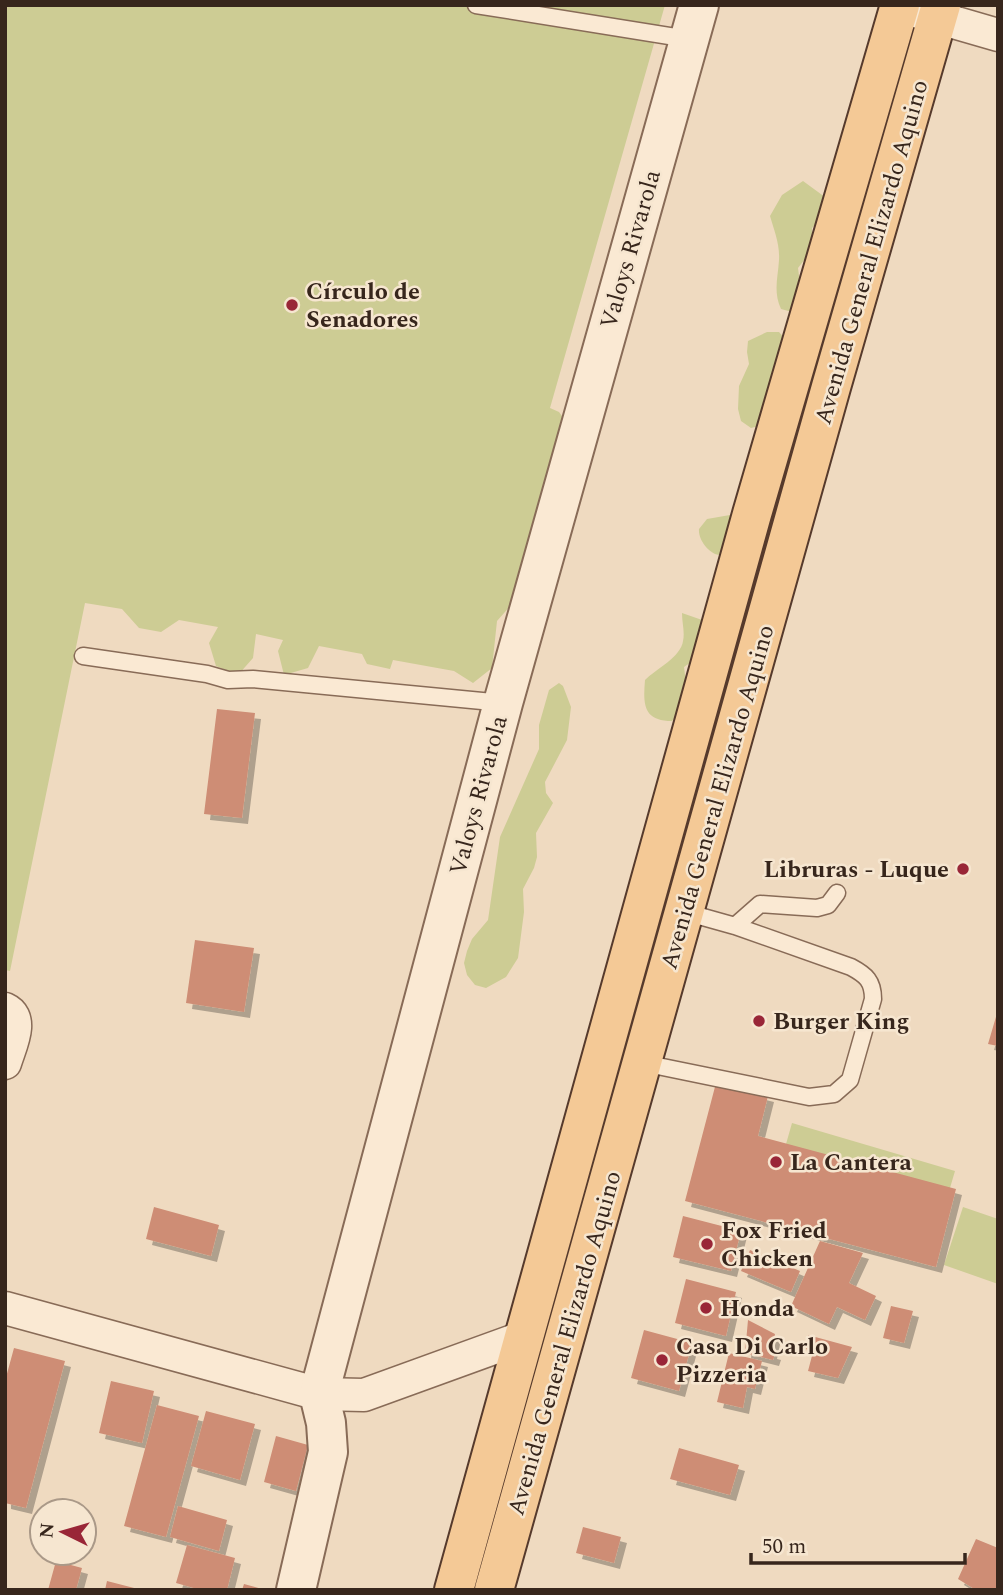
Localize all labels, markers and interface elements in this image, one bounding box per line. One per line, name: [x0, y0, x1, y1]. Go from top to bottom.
street label: Avenida General Elizardo Aquino: [805, 76, 938, 429]
street label: Valoys Rivarola: [591, 165, 671, 333]
place label: Círculo de Senadores: [306, 274, 420, 338]
marker: Círculo de Senadores: [284, 297, 300, 313]
street label: Avenida General Elizardo Aquino: [651, 621, 784, 974]
street label: Valoys Rivarola: [440, 711, 518, 879]
place label: Libruras - Luque: [763, 852, 949, 888]
marker: Libruras - Luque: [955, 861, 971, 877]
place label: Burger King: [773, 1004, 909, 1040]
marker: Burger King: [751, 1013, 767, 1029]
place label: La Cantera: [790, 1145, 913, 1181]
marker: La Cantera: [768, 1154, 784, 1170]
street label: Avenida General Elizardo Aquino: [498, 1167, 631, 1520]
place label: Fox Fried Chicken: [721, 1213, 827, 1277]
marker: Fox Fried Chicken: [699, 1236, 715, 1252]
place label: Honda: [720, 1291, 795, 1327]
marker: Honda: [698, 1300, 714, 1316]
place label: Casa Di Carlo Pizzeria: [676, 1329, 828, 1393]
marker: Casa Di Carlo Pizzeria: [654, 1352, 670, 1368]
north arrow: [28, 1497, 98, 1567]
text: N: [32, 1522, 63, 1540]
scale bar: [751, 1522, 964, 1566]
text: 50 m: [762, 1531, 806, 1563]

